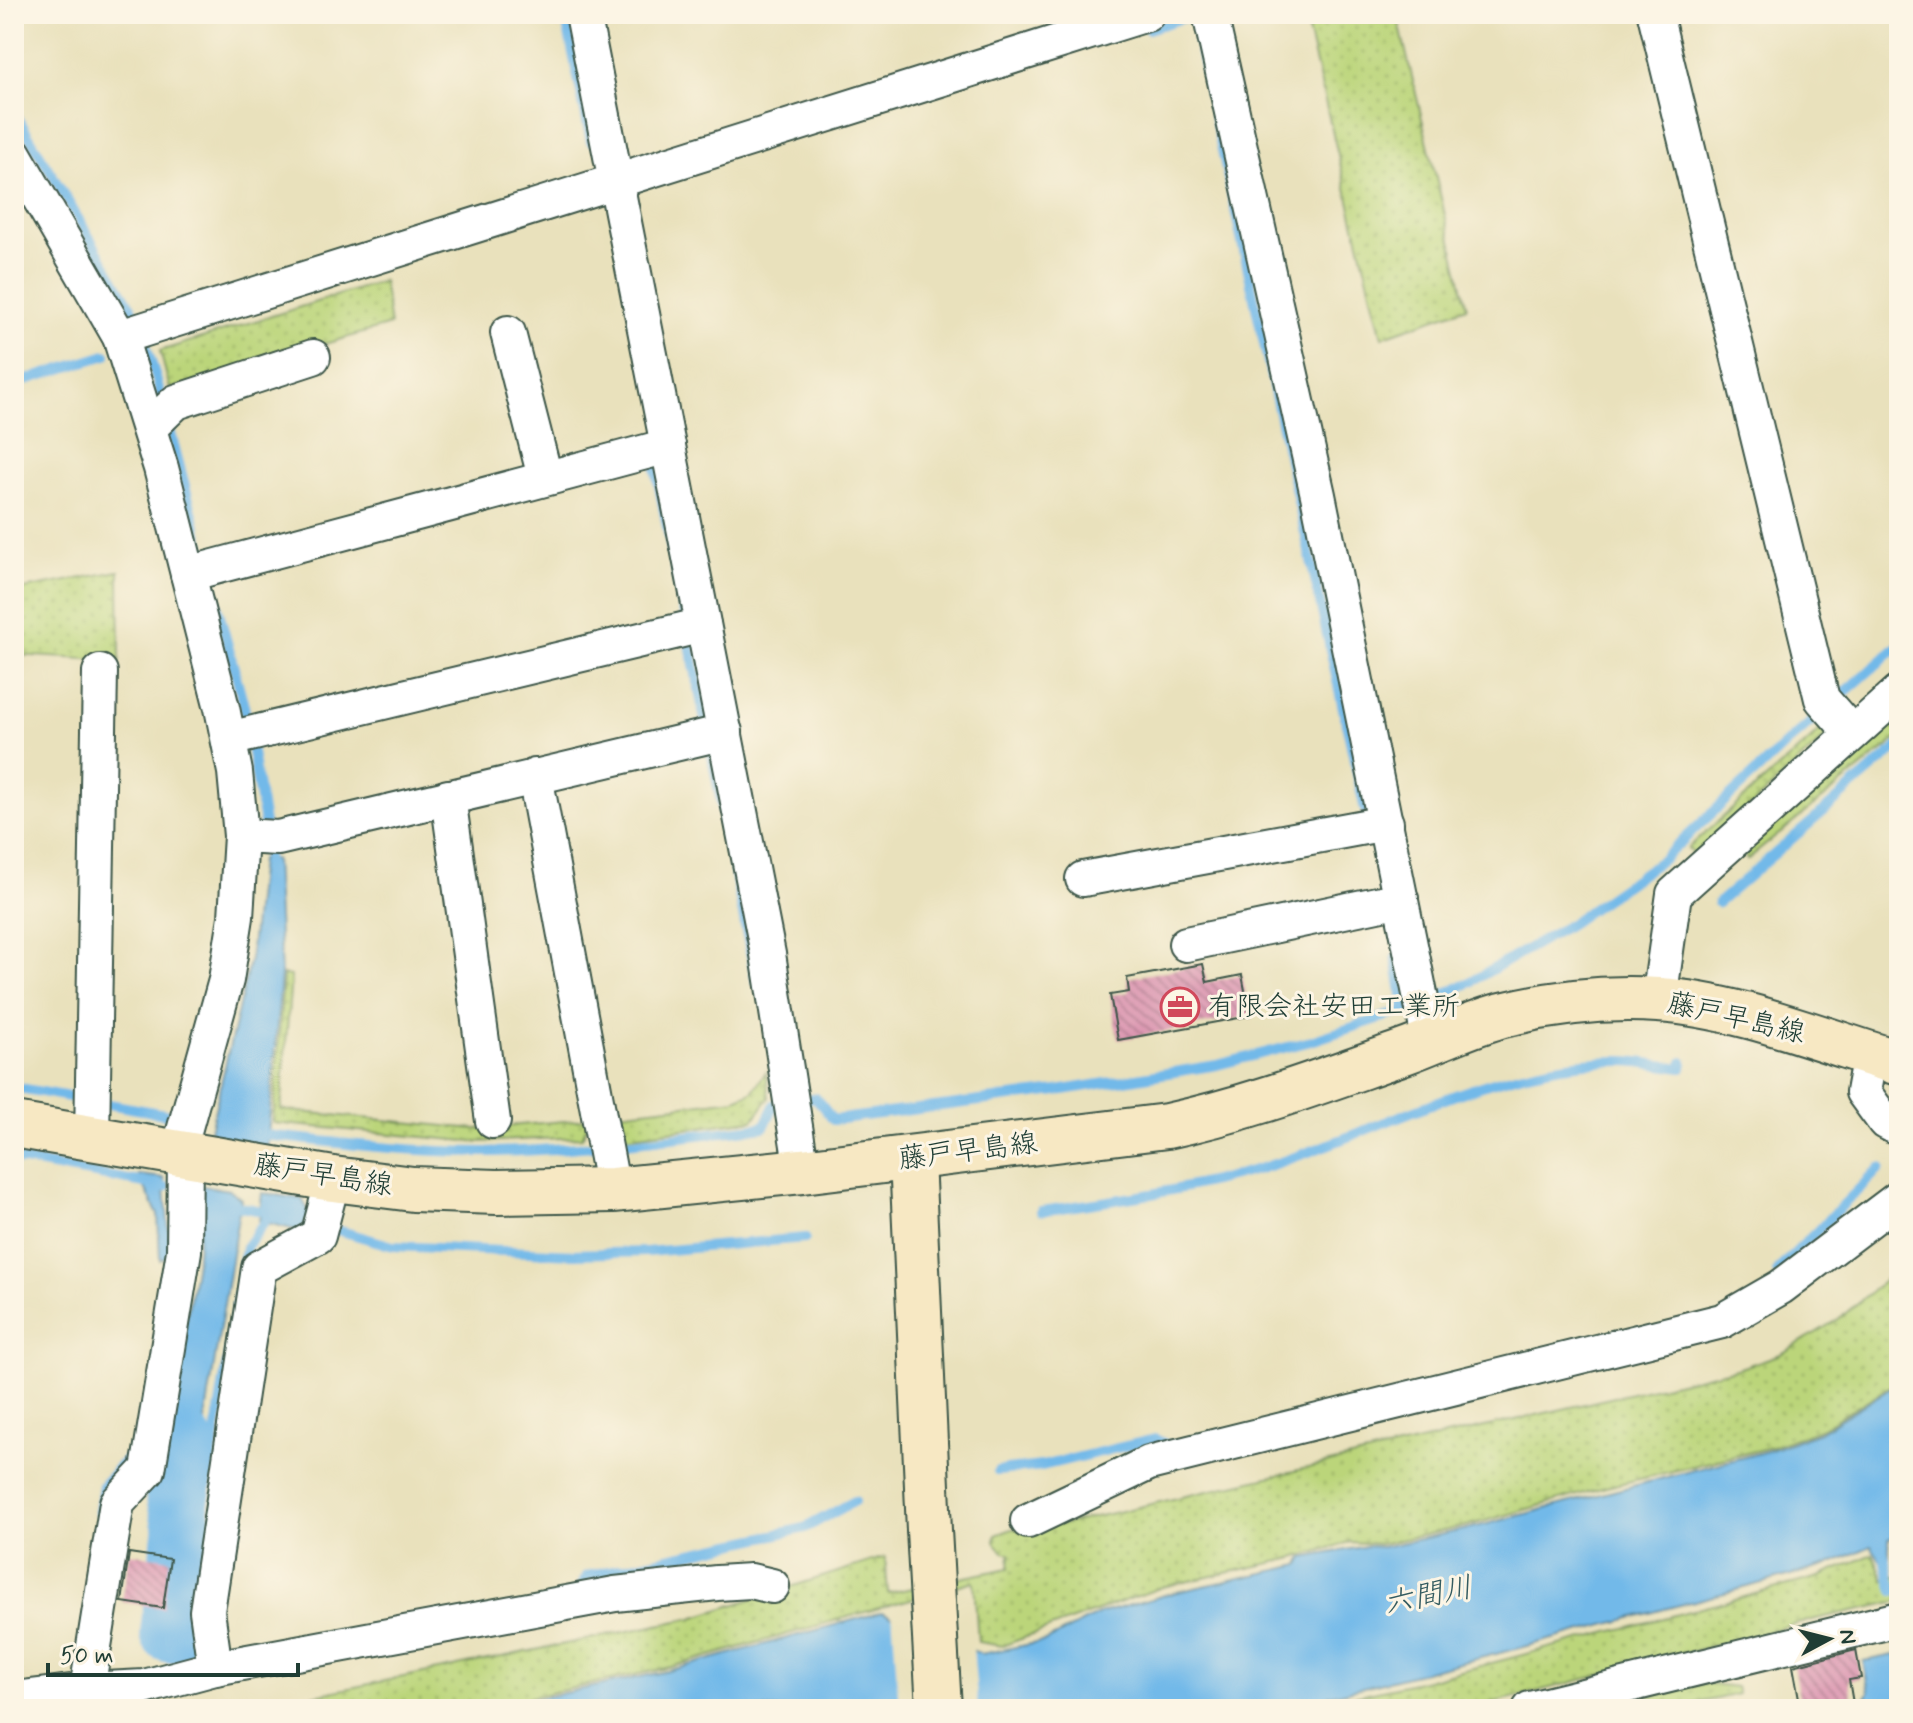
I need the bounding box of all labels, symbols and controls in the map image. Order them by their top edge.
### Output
street label: 藤戸早島線 [1664,985,1808,1053]
office icon: 有限会社安田工業所 [1159,986,1201,1028]
place label: 有限会社安田工業所 [1208,989,1460,1026]
street label: 藤戸早島線 [896,1125,1040,1179]
street label: 藤戸早島線 [251,1147,395,1205]
water label: 六間川 [1380,1568,1476,1624]
north arrow [1789,1599,1869,1679]
scale bar [48,1627,298,1677]
text: N [1832,1628,1862,1646]
text: 50 m [60,1641,114,1672]

